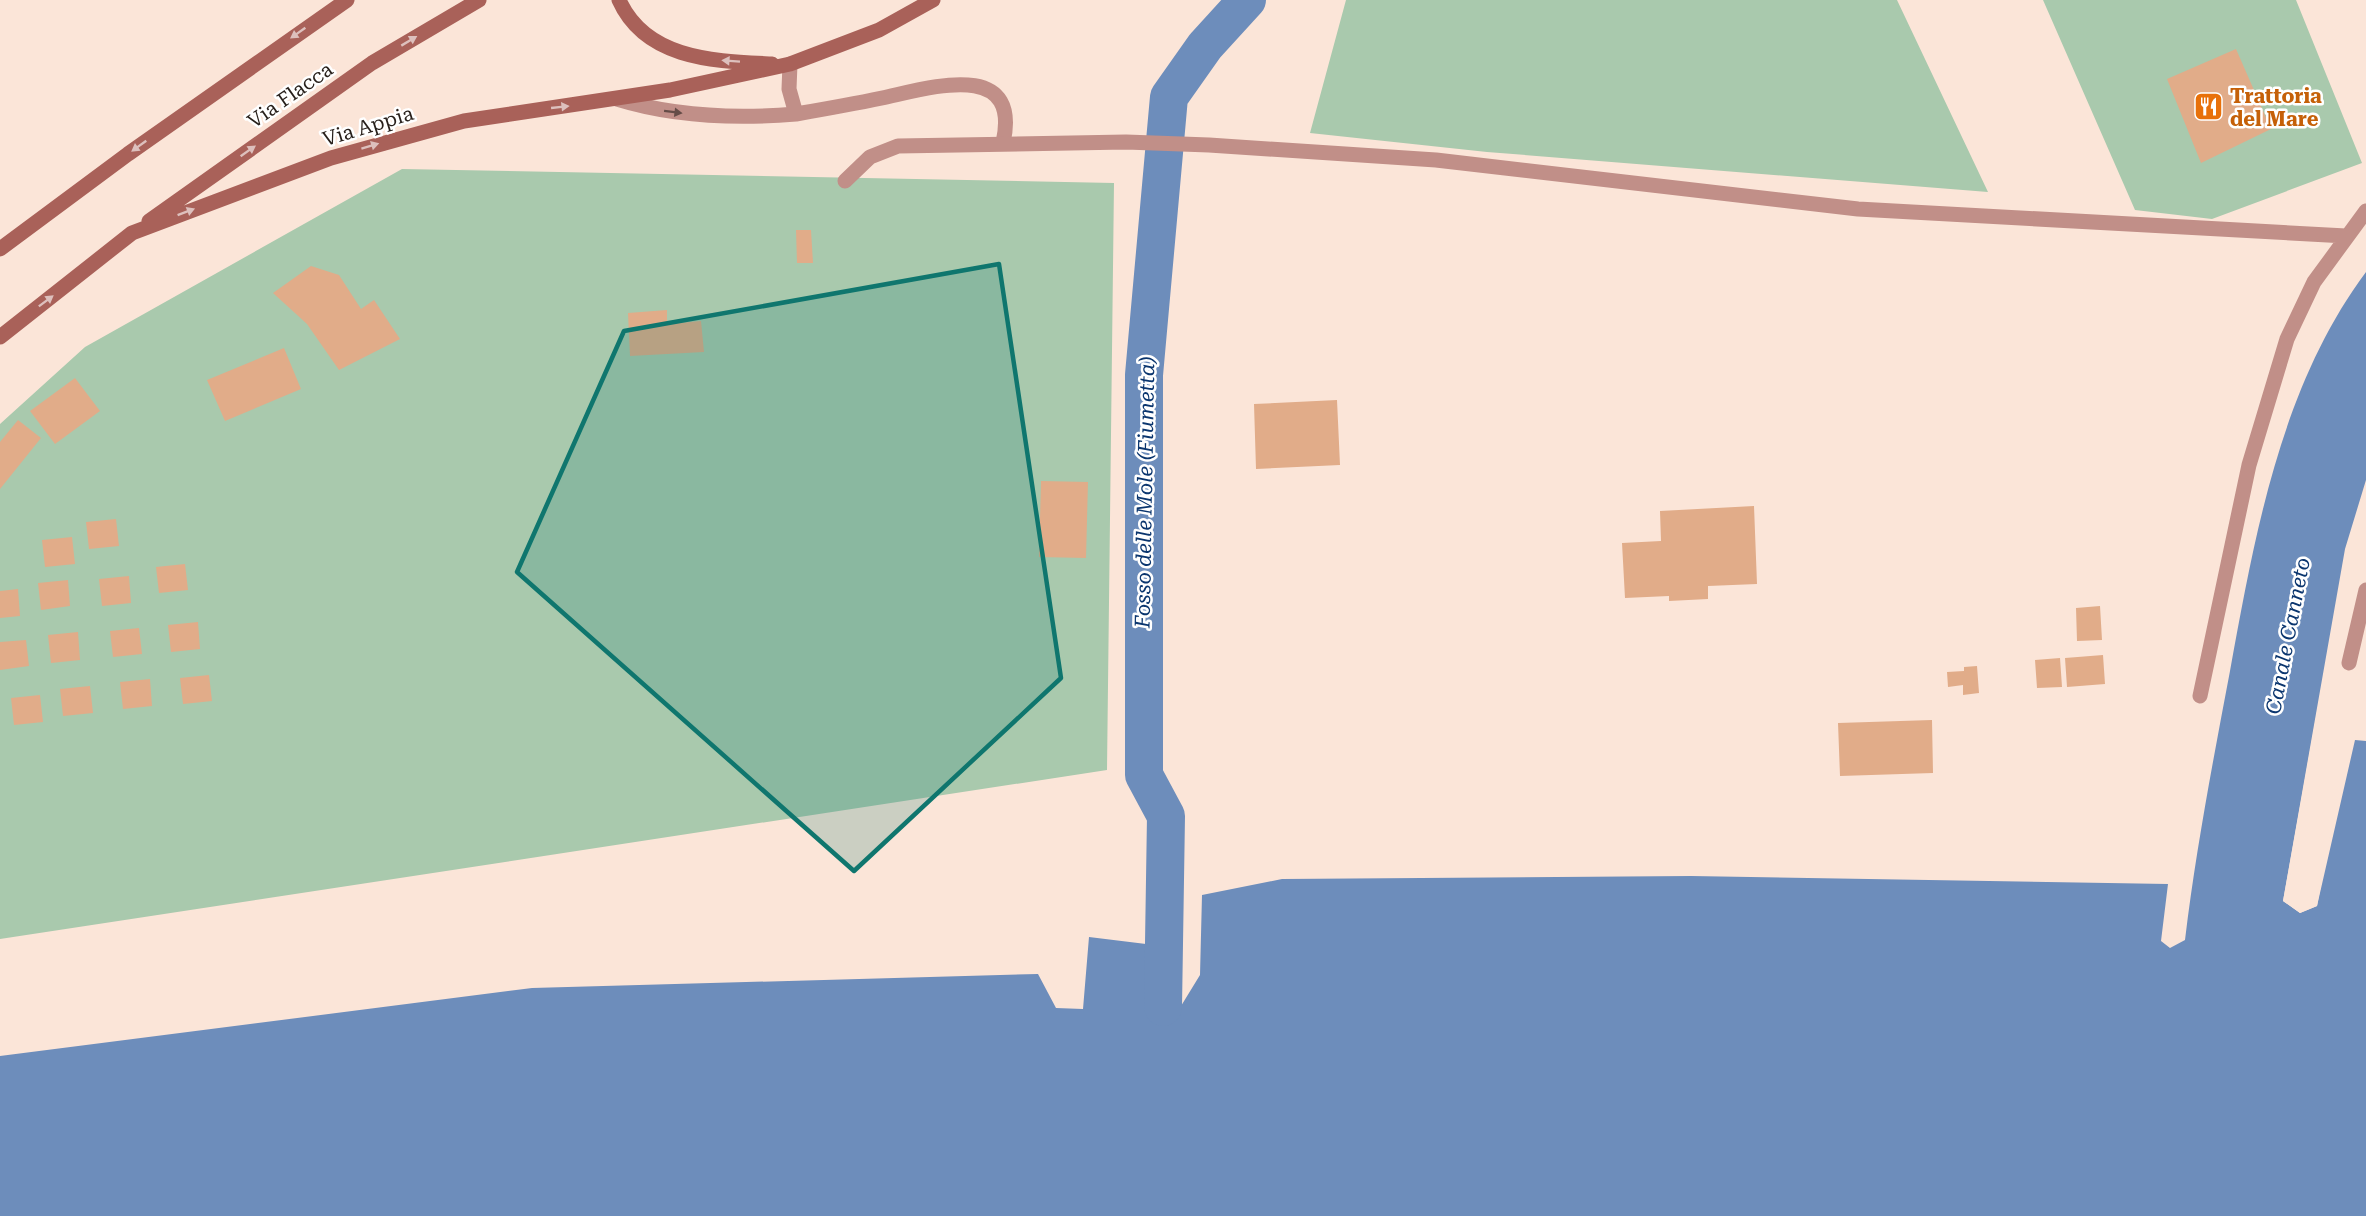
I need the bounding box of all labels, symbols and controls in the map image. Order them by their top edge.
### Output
one-way arrow [291,27,307,39]
one-way arrow [401,36,417,47]
street label: Via Flacca [243,57,337,133]
one-way arrow [722,57,741,66]
place label: Trattoria del Mare [2230,84,2322,131]
restaurant icon: Trattoria del Mare [2193,91,2225,123]
street label: Via Appia [320,101,416,151]
one-way arrow [551,102,570,112]
one-way arrow [664,108,683,117]
one-way arrow [132,139,147,151]
one-way arrow [361,141,379,150]
one-way arrow [240,145,256,157]
one-way arrow [178,207,196,217]
one-way arrow [38,295,54,307]
water label: Fosso delle Mole (Fiumetta) [1131,356,1159,629]
water label: Canale Canneto [2261,556,2315,716]

